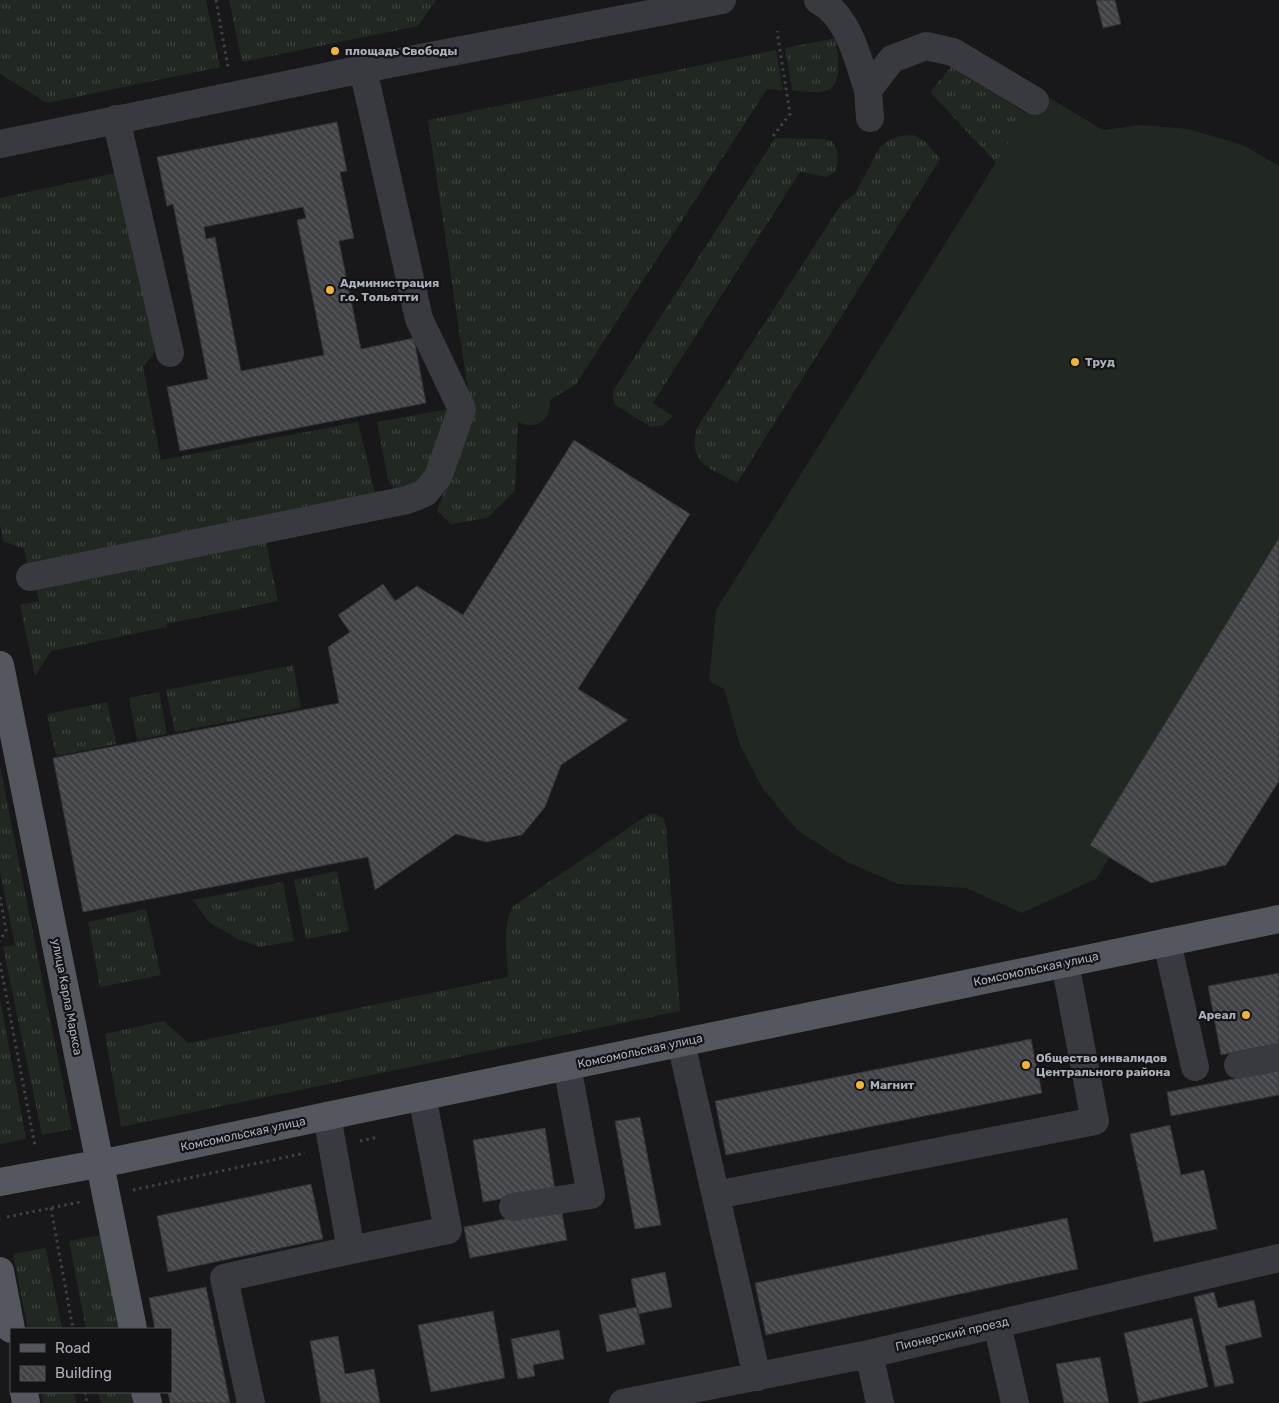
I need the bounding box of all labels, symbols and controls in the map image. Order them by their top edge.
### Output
place label: площадь Свободы [345,44,457,58]
marker: площадь Свободы [329,45,341,57]
place label: Администрация г.о. Тольятти [340,276,439,304]
marker: Администрация г.о. Тольятти [324,284,336,296]
place label: Труд [1085,355,1115,369]
marker: Труд [1069,356,1081,368]
street label: улица Карла Маркса [49,938,85,1056]
street label: Комсомольская улица [972,949,1100,989]
place label: Ареал [1198,1008,1236,1022]
marker: Ареал [1240,1009,1252,1021]
street label: Комсомольская улица [576,1031,704,1071]
place label: Общество инвалидов Центрального района [1036,1051,1170,1079]
marker: Общество инвалидов Центрального района [1020,1059,1032,1071]
place label: Магнит [870,1078,915,1092]
marker: Магнит [854,1079,866,1091]
street label: Комсомольская улица [179,1114,307,1154]
street label: Пионерский проезд [894,1314,1010,1354]
legend [10,1328,172,1393]
text: Road [55,1339,91,1357]
text: Building [55,1364,112,1382]

